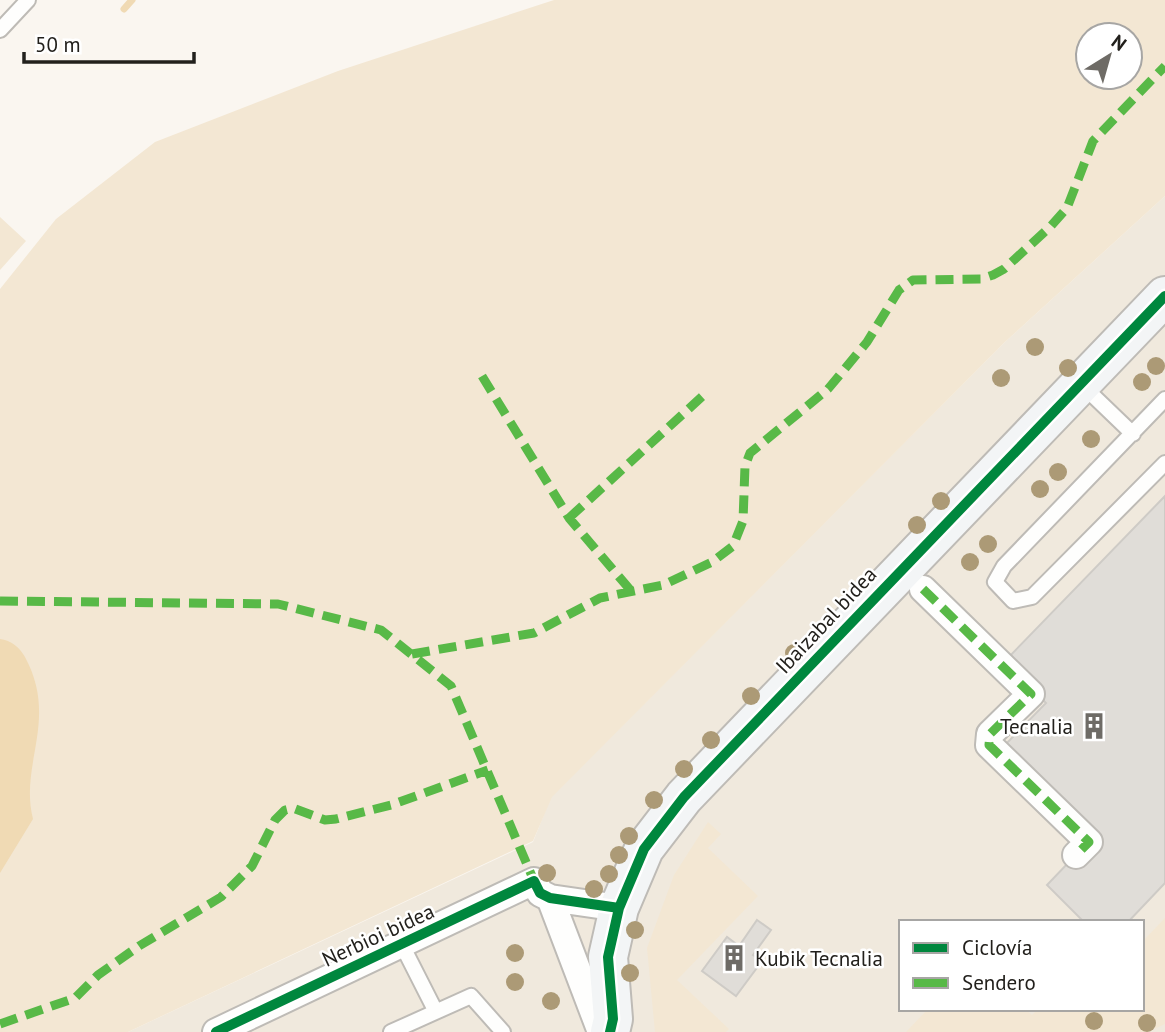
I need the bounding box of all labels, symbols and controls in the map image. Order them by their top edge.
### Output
scale bar [24,21,194,65]
north arrow [1074,21,1144,91]
text: N [1107,29,1131,56]
text: 50 m [35,31,81,58]
street label: Ibaizabal bidea [770,561,882,679]
building icon: Tecnalia [1079,711,1109,741]
place label: Tecnalia [1000,713,1073,740]
street label: Nerbioi bidea [318,897,438,973]
legend [899,920,1144,1011]
text: Ciclovía [962,934,1032,961]
building icon: Kubik Tecnalia [719,943,749,973]
place label: Kubik Tecnalia [755,945,883,972]
text: Sendero [962,969,1036,996]

